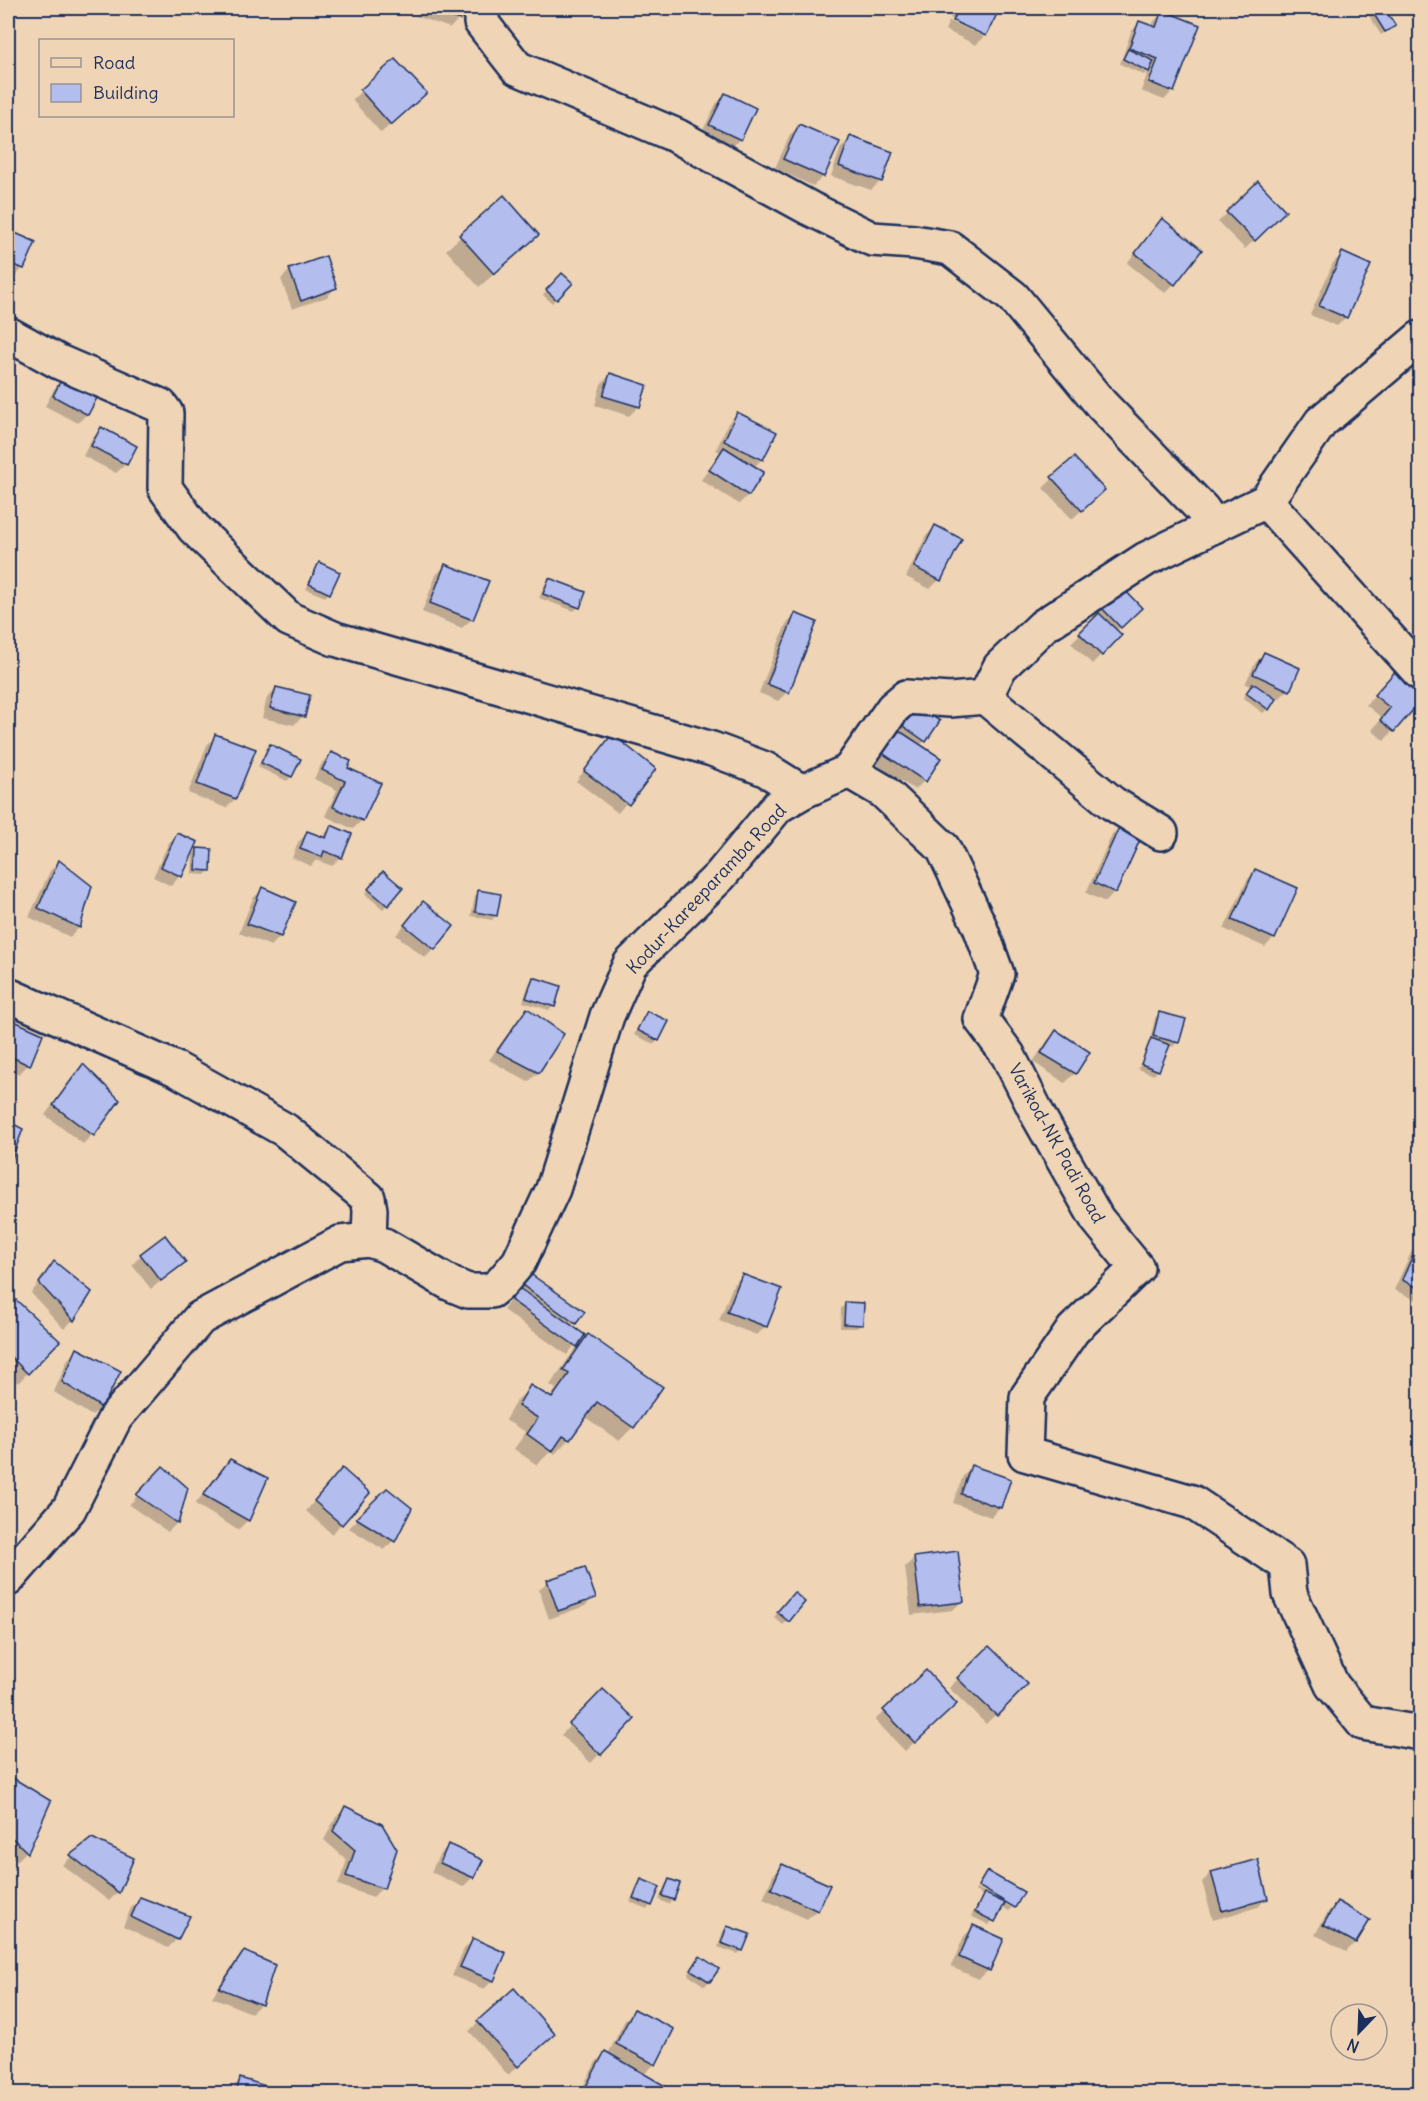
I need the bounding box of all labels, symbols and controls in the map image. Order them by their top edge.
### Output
legend [39,39,234,117]
text: Road [93,51,136,74]
text: Building [93,81,158,104]
street label: Kodur-Kareeparamba Road [621,799,791,979]
street label: Varikod-NK Padi Road [1004,1059,1111,1227]
north arrow [1329,2002,1389,2062]
text: N [1344,2034,1362,2057]

